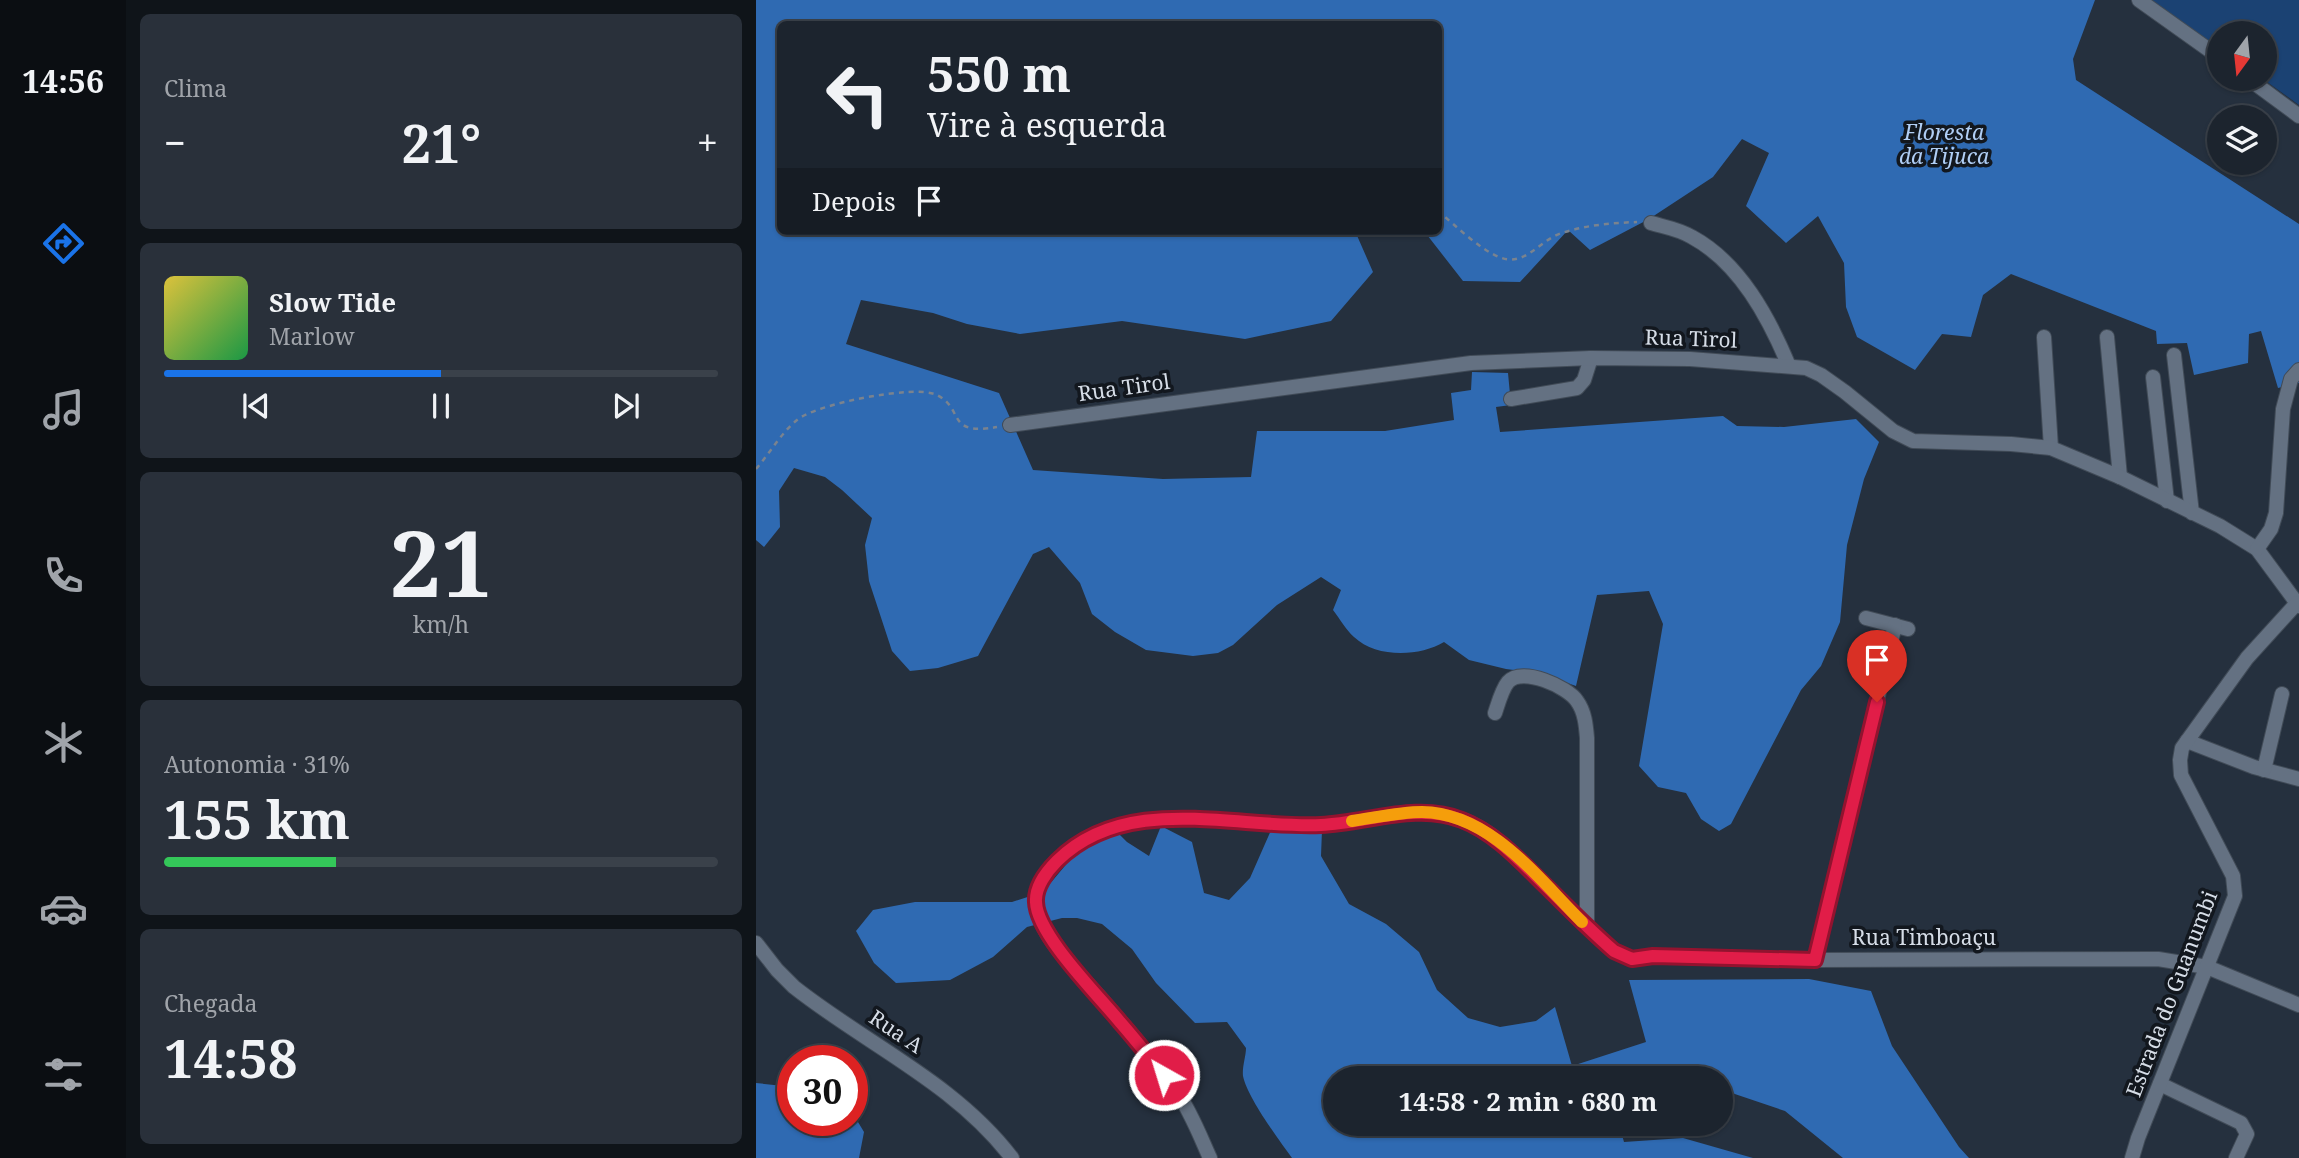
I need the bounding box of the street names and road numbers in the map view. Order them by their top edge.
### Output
street label: Rua Tirol [1644,322,1738,354]
street label: Rua Tirol [1076,367,1172,407]
street label: Estrada do Guanumbi [2119,886,2223,1101]
street label: Rua Timboaçu [1852,923,1996,951]
street label: Rua A [864,1003,929,1059]

